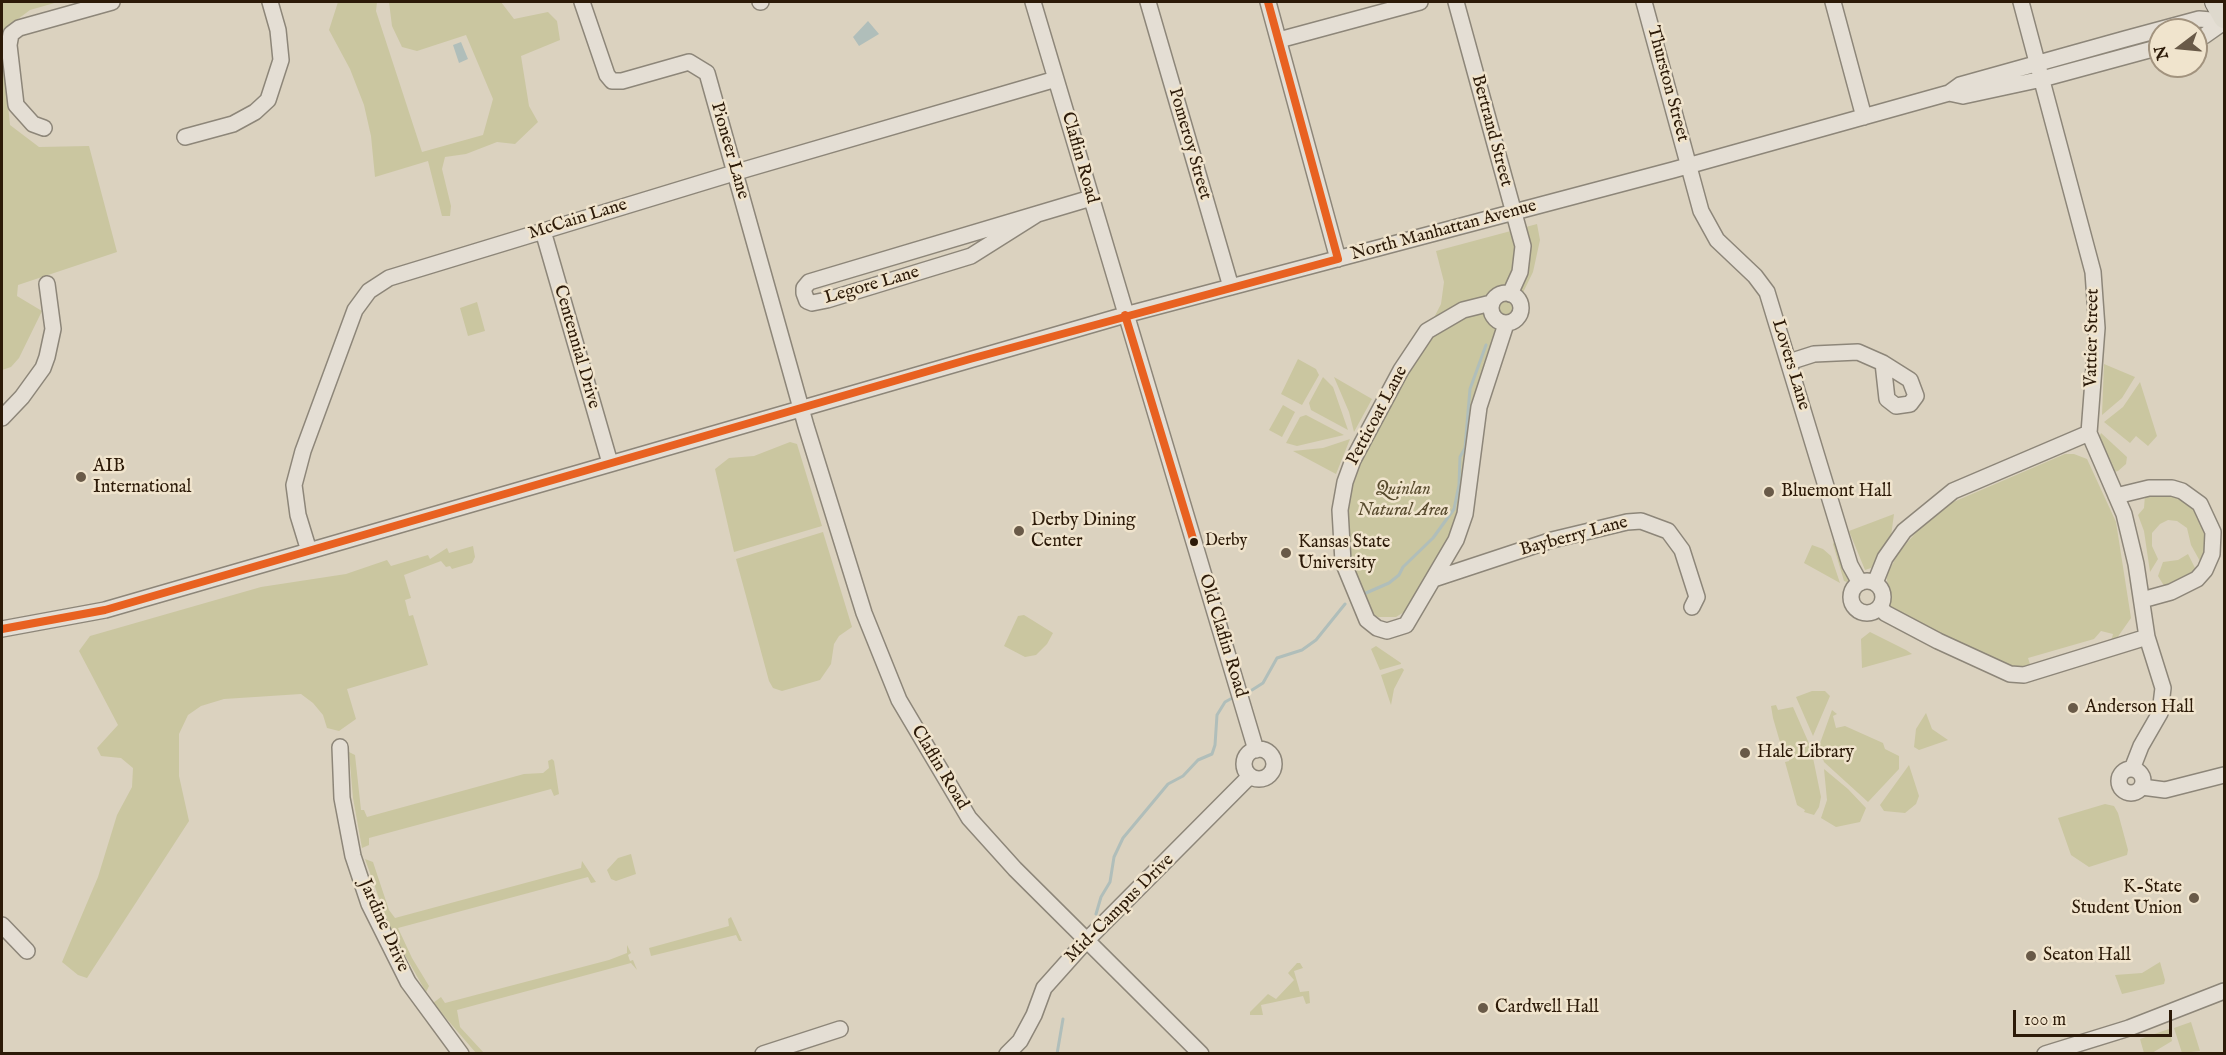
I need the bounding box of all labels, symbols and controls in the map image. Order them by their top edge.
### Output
north arrow [2148,18,2208,78]
street label: Thurston Street [1641,24,1693,144]
text: N [2151,43,2174,62]
street label: Bertrand Street [1466,73,1516,189]
street label: Pomeroy Street [1163,85,1215,203]
street label: Pioneer Lane [705,100,753,202]
street label: Claflin Road [1056,110,1102,206]
street label: McCain Lane [526,195,630,245]
street label: North Manhattan Avenue [1349,196,1539,266]
street label: Legore Lane [822,262,922,310]
street label: Centennial Drive [548,283,604,411]
street label: Vattier Street [2081,288,2105,388]
street label: Lovers Lane [1766,317,1814,413]
street label: Petticoat Lane [1343,363,1413,469]
place label: AIB International [93,456,192,498]
marker: AIB International [74,470,88,484]
park label: Quinlan Natural Area [1357,479,1449,522]
place label: Bluemont Hall [1781,481,1892,503]
marker: Bluemont Hall [1762,485,1776,499]
place label: Derby Dining Center [1031,510,1136,552]
street label: Bayberry Lane [1518,512,1630,562]
marker: Derby Dining Center [1012,524,1026,538]
place label: Derby [1205,532,1247,552]
place label: Kansas State University [1298,532,1390,574]
marker: Derby [1188,536,1200,548]
marker: Kansas State University [1279,546,1293,560]
street label: Old Claflin Road [1193,572,1251,700]
place label: Anderson Hall [2085,697,2194,719]
marker: Anderson Hall [2066,701,2080,715]
street label: Claflin Road [905,722,973,814]
place label: Hale Library [1757,742,1854,764]
marker: Hale Library [1738,746,1752,760]
street label: Mid-Campus Drive [1061,850,1179,968]
street label: Jardine Drive [353,876,413,976]
place label: K-State Student Union [2071,877,2182,920]
marker: K-State Student Union [2187,891,2201,905]
place label: Seaton Hall [2043,945,2131,967]
marker: Seaton Hall [2024,949,2038,963]
place label: Cardwell Hall [1495,997,1599,1019]
scale bar [2016,998,2175,1036]
marker: Cardwell Hall [1476,1001,1490,1015]
text: 100 m [2024,1009,2066,1032]

